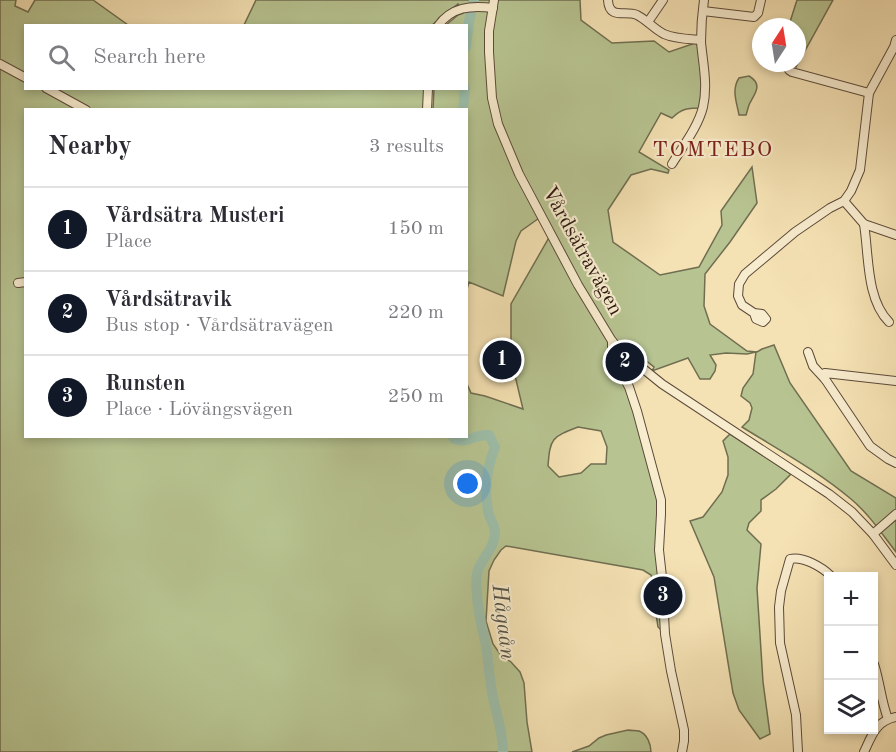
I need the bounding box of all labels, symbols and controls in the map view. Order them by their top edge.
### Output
north arrow [752,18,806,72]
search box [24,24,468,90]
icon: search [45,41,78,74]
text: Search here [93,46,206,68]
text: Nearby [48,134,132,160]
text: 3 results [369,137,444,157]
district label: TOMTEBO [652,139,774,161]
street label: Vårdsätravägen [538,183,626,319]
text: Vårdsätra Musteri [105,205,285,227]
text: 1 [62,219,73,239]
text: 150 m [388,219,444,239]
text: Place [105,232,152,252]
text: Vårdsätravik [105,289,232,311]
text: 2 [62,303,73,323]
text: 220 m [388,303,444,323]
text: Bus stop · Vårdsätravägen [105,316,334,336]
pin: 1 [482,338,522,382]
pin: 2 [606,340,644,385]
text: Runsten [105,373,185,395]
text: 3 [62,387,73,407]
text: 250 m [388,387,444,407]
text: Place · Lövängsvägen [105,400,293,420]
your location [453,469,482,498]
map controls [824,572,878,734]
button: + [824,572,878,626]
pin: 3 [644,574,682,618]
water label: Hågaån [487,582,519,662]
button: − [824,626,878,680]
button: layers [824,680,878,734]

